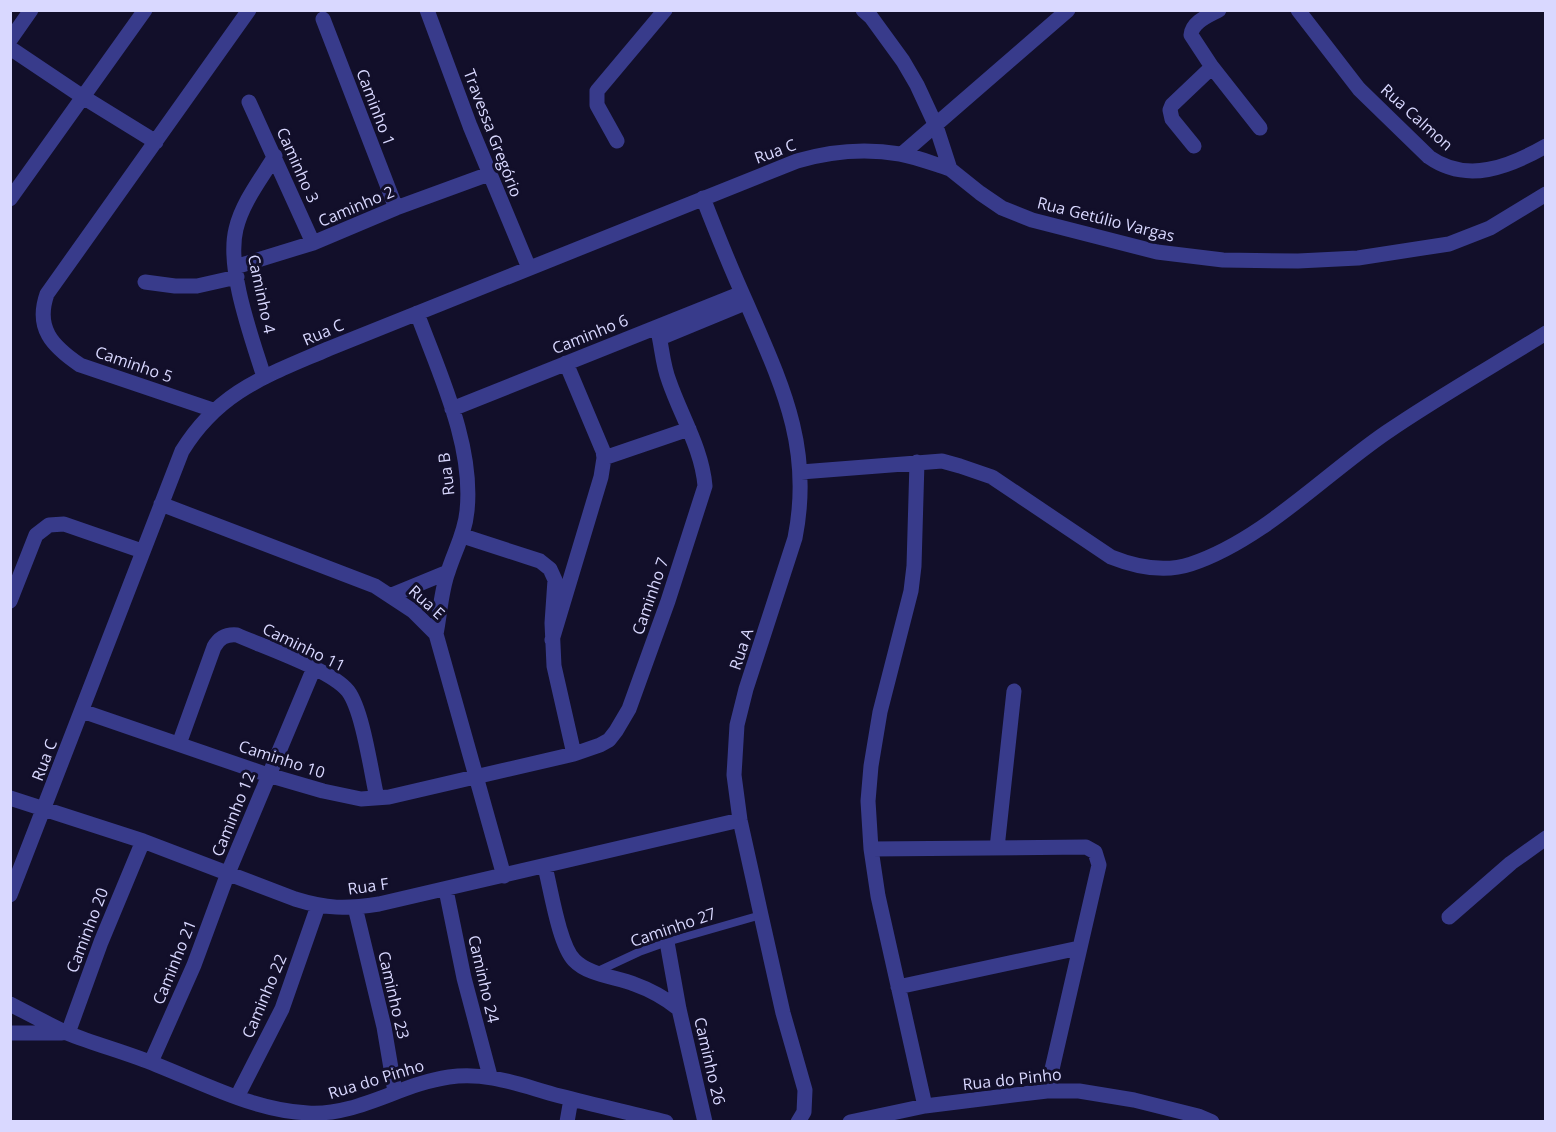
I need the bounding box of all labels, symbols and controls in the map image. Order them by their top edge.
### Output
street label: Caminho 1 [351,66,401,148]
street label: Travessa Gregório [459,66,527,200]
street label: Rua Calmon [1376,79,1458,155]
street label: Caminho 3 [272,124,324,206]
street label: Rua C [751,133,799,169]
street label: Caminho 2 [315,180,397,232]
street label: Rua Getúlio Vargas [1035,191,1177,247]
street label: Caminho 4 [243,252,281,336]
street label: Caminho 6 [549,309,631,359]
street label: Rua C [299,314,347,350]
street label: Caminho 5 [92,341,176,387]
street label: Rua B [432,451,460,497]
street label: Caminho 7 [627,554,673,638]
street label: Rua E [404,580,450,624]
street label: Caminho 11 [259,617,349,677]
street label: Rua A [724,624,759,673]
street label: Caminho 10 [236,735,328,783]
street label: Rua C [26,736,62,784]
street label: Caminho 12 [206,768,260,860]
street label: Rua F [346,872,390,900]
street label: Caminho 20 [61,884,113,976]
street label: Caminho 27 [627,902,719,952]
street label: Caminho 21 [147,916,201,1008]
street label: Caminho 24 [463,933,505,1025]
street label: Caminho 23 [373,949,415,1041]
street label: Caminho 22 [236,950,292,1042]
street label: Caminho 26 [689,1015,731,1107]
street label: Rua do Pinho [325,1054,427,1104]
street label: Rua do Pinho [962,1063,1062,1095]

